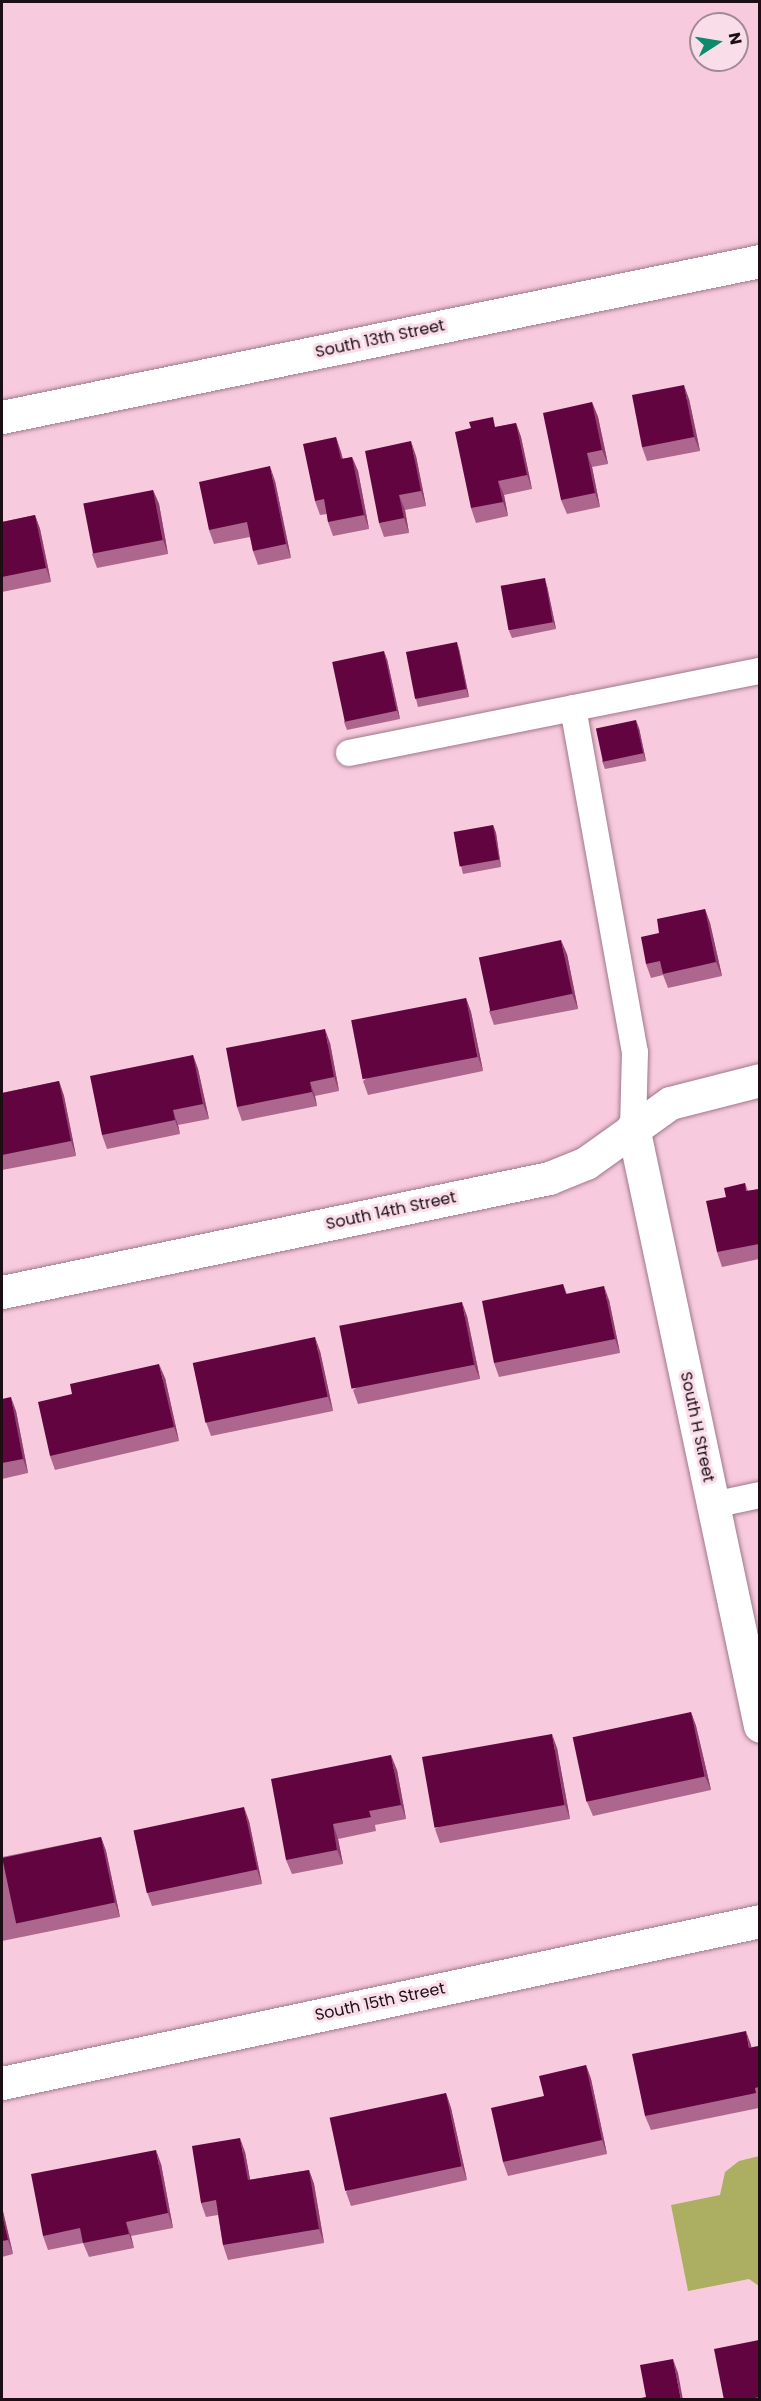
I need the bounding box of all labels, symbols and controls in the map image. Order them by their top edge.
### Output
north arrow [689,12,749,72]
text: N [723,30,748,47]
street label: South 13th Street [313,316,447,362]
street label: South 14th Street [324,1188,458,1234]
street label: South H Street [676,1370,718,1484]
street label: South 15th Street [313,1979,447,2025]

